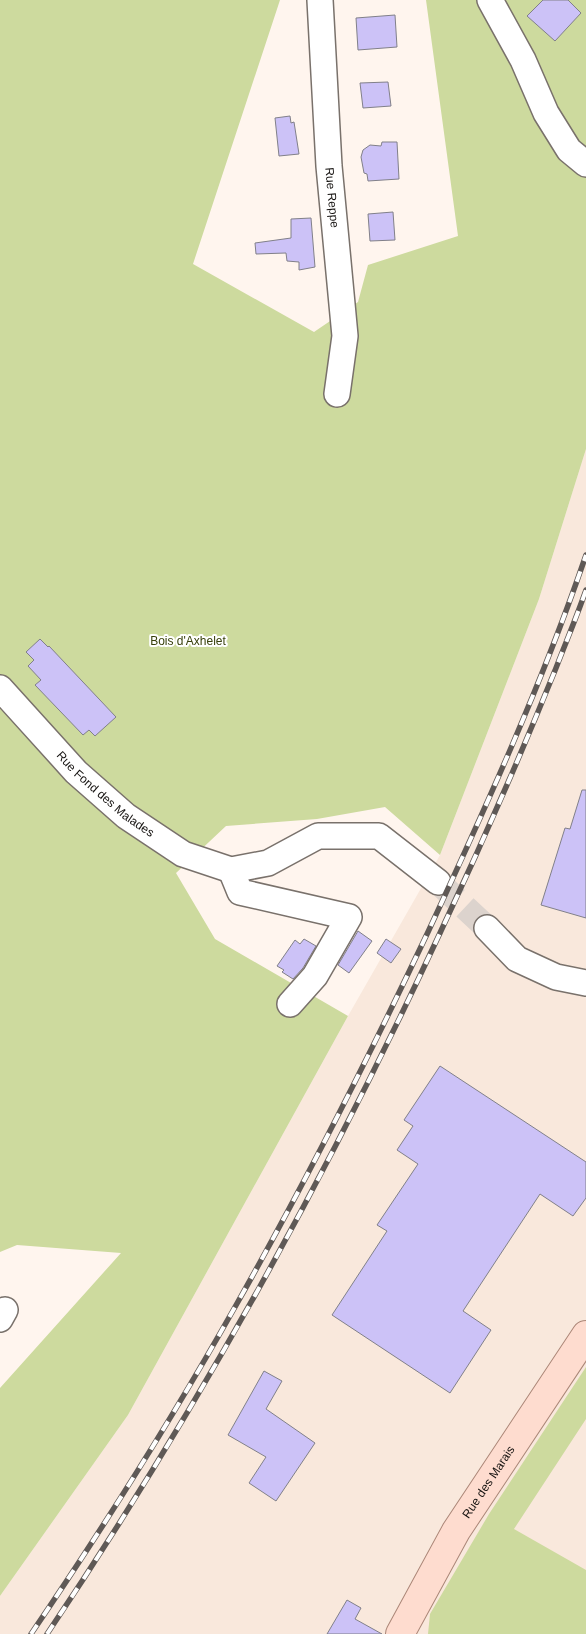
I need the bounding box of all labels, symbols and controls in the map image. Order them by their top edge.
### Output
street label: Rue Reppe [322,167,342,229]
park label: Bois d'Axhelet [150,634,226,648]
street label: Rue Fond des Malades [54,748,157,840]
street label: Rue des Marais [459,1443,518,1521]

